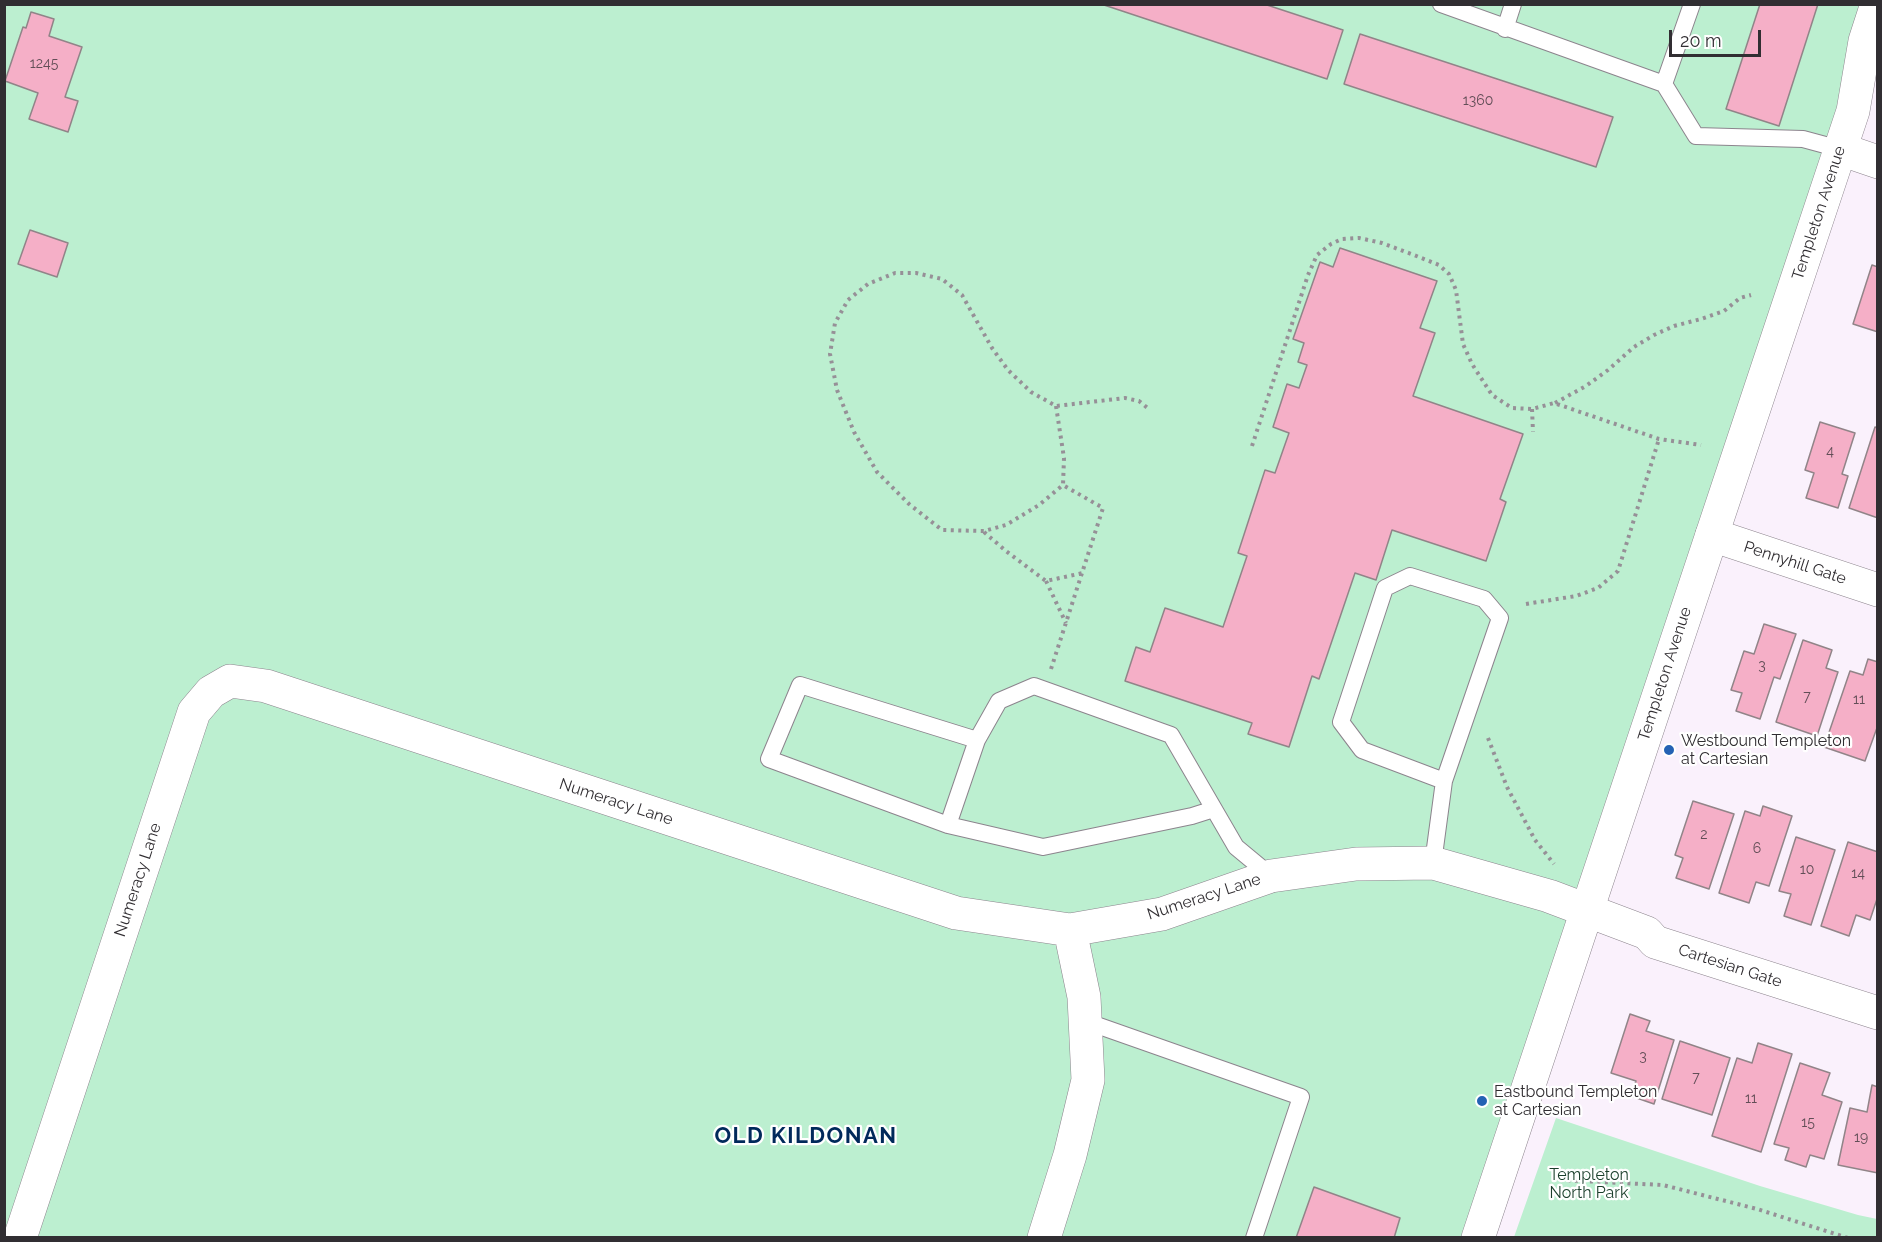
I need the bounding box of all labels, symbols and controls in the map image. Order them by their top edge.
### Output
scale bar [1672,18,1764,56]
text: 20 m [1680,30,1722,51]
house number: 1245 [30,56,58,72]
house number: 1360 [1463,93,1493,109]
street label: Templeton Avenue [1788,144,1850,282]
house number: 4 [1826,444,1834,460]
street label: Pennyhill Gate [1741,537,1849,589]
street label: Templeton Avenue [1634,605,1696,743]
house number: 3 [1758,658,1766,674]
house number: 7 [1803,689,1811,705]
house number: 11 [1853,692,1865,708]
place label: Westbound Templeton at Cartesian [1681,731,1851,769]
marker: Westbound Templeton at Cartesian [1662,743,1676,757]
street label: Numeracy Lane [557,775,675,829]
street label: Numeracy Lane [111,821,165,939]
house number: 2 [1700,827,1708,843]
house number: 6 [1753,841,1761,857]
house number: 10 [1800,862,1814,878]
house number: 14 [1851,866,1865,882]
street label: Numeracy Lane [1145,870,1263,924]
street label: Cartesian Gate [1676,940,1784,992]
house number: 3 [1639,1049,1647,1065]
house number: 7 [1692,1070,1700,1086]
place label: Eastbound Templeton at Cartesian [1494,1082,1657,1120]
house number: 11 [1745,1091,1757,1107]
marker: Eastbound Templeton at Cartesian [1475,1094,1489,1108]
house number: 15 [1801,1115,1815,1131]
district label: OLD KILDONAN [714,1123,898,1149]
house number: 19 [1854,1130,1868,1146]
park label: Templeton North Park [1549,1165,1629,1203]

